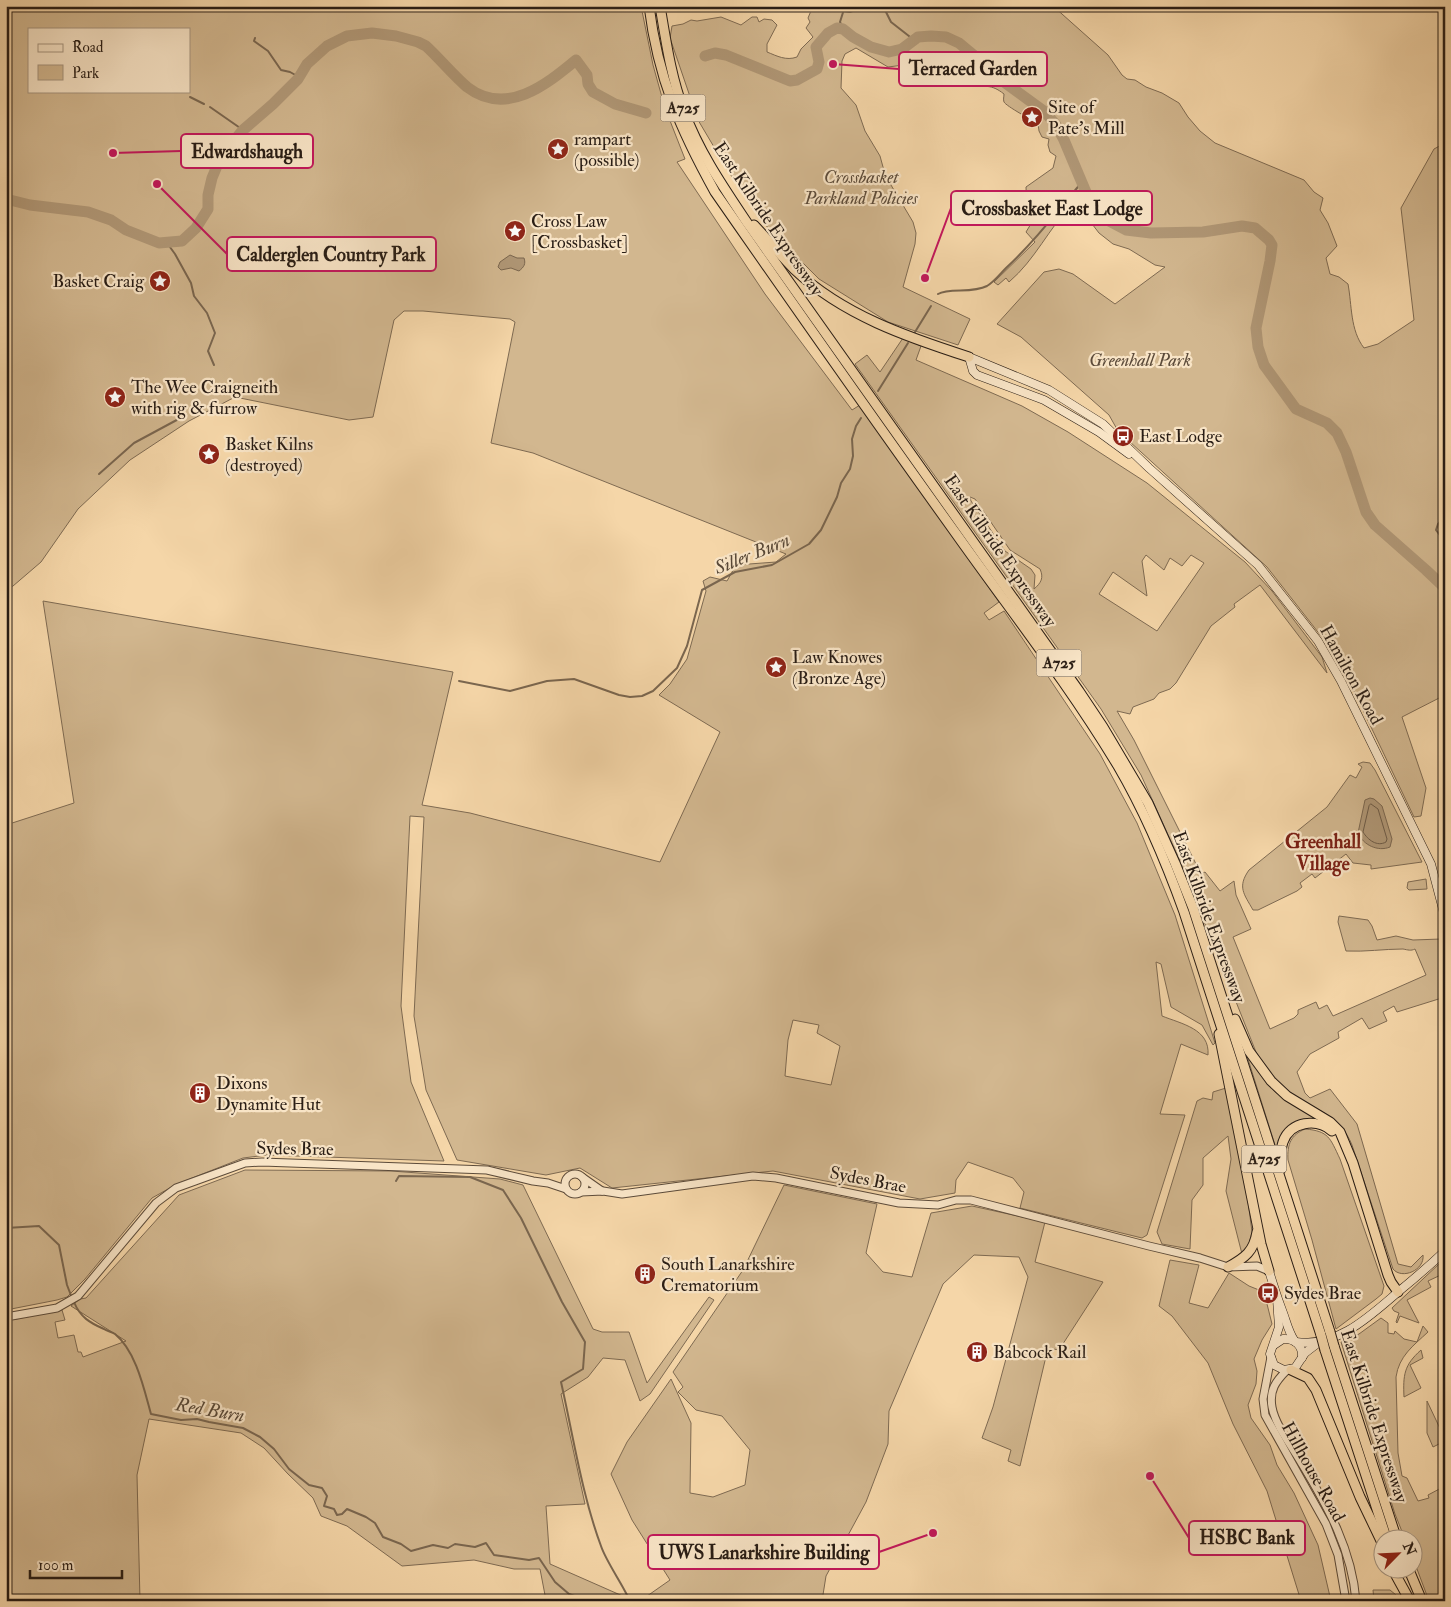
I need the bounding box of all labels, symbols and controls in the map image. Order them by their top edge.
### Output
legend [28,28,190,92]
text: Road [72,38,104,57]
callout: Terraced Garden [899,52,1047,86]
text: Terraced Garden [908,57,1037,81]
text: Park [72,64,99,83]
road number: A725 [660,95,706,122]
place label: Site of Pate's Mill [1048,96,1125,140]
place icon: Site of Pate's Mill [1020,105,1044,129]
place label: rampart (possible) [574,128,639,172]
callout: Edwardshaugh [181,134,313,168]
place icon: rampart (possible) [546,137,570,161]
street label: East Kilbride Expressway [708,138,829,301]
text: Edwardshaugh [191,140,303,165]
park label: Crossbasket Parkland Policies [803,166,919,210]
callout: Crossbasket East Lodge [951,191,1152,225]
text: Crossbasket East Lodge [961,197,1143,222]
place label: Cross Law [Crossbasket] [531,210,628,254]
place icon: Cross Law [Crossbasket] [503,219,527,243]
callout: Calderglen Country Park [227,237,436,271]
text: Calderglen Country Park [236,243,427,268]
place icon: Basket Craig [148,269,172,293]
place label: Basket Craig [52,270,145,293]
park label: Greenhall Park [1089,349,1191,372]
place label: The Wee Craigneith with rig & furrow [131,376,279,420]
place icon: The Wee Craigneith with rig & furrow [103,385,127,409]
bus stop icon: East Lodge [1111,424,1135,448]
place label: East Lodge [1139,425,1223,448]
place label: Basket Kilns (destroyed) [225,433,313,477]
place icon: Basket Kilns (destroyed) [197,442,221,466]
street label: East Kilbride Expressway [939,470,1062,633]
water label: Siller Burn [710,528,793,580]
street label: Hamilton Road [1314,621,1388,729]
place label: Law Knowes (Bronze Age) [792,646,886,690]
road number: A725 [1036,650,1082,676]
place icon: Law Knowes (Bronze Age) [764,655,788,679]
street label: East Kilbride Expressway [1167,828,1251,1007]
district label: Greenhall Village [1285,830,1361,877]
place label: Dixons Dynamite Hut [216,1072,321,1116]
building icon: Dixons Dynamite Hut [188,1081,212,1105]
street label: Sydes Brae [256,1137,334,1161]
road number: A725 [1242,1146,1286,1172]
street label: Sydes Brae [828,1161,909,1199]
place label: South Lanarkshire Crematorium [661,1253,795,1297]
building icon: South Lanarkshire Crematorium [633,1262,657,1286]
bus stop icon: Sydes Brae [1256,1281,1280,1305]
place label: Sydes Brae [1284,1282,1362,1305]
street label: East Kilbride Expressway [1335,1326,1413,1507]
building icon: Babcock Rail [965,1340,989,1364]
place label: Babcock Rail [993,1341,1087,1364]
water label: Red Burn [173,1392,246,1428]
street label: Hillhouse Road [1276,1418,1350,1526]
callout: HSBC Bank [1189,1521,1305,1555]
text: HSBC Bank [1199,1526,1296,1550]
north arrow [1374,1530,1424,1580]
callout: UWS Lanarkshire Building [648,1535,879,1569]
text: N [1399,1539,1420,1559]
text: UWS Lanarkshire Building [658,1541,870,1566]
scale bar [30,1547,122,1579]
text: 100 m [38,1556,74,1575]

